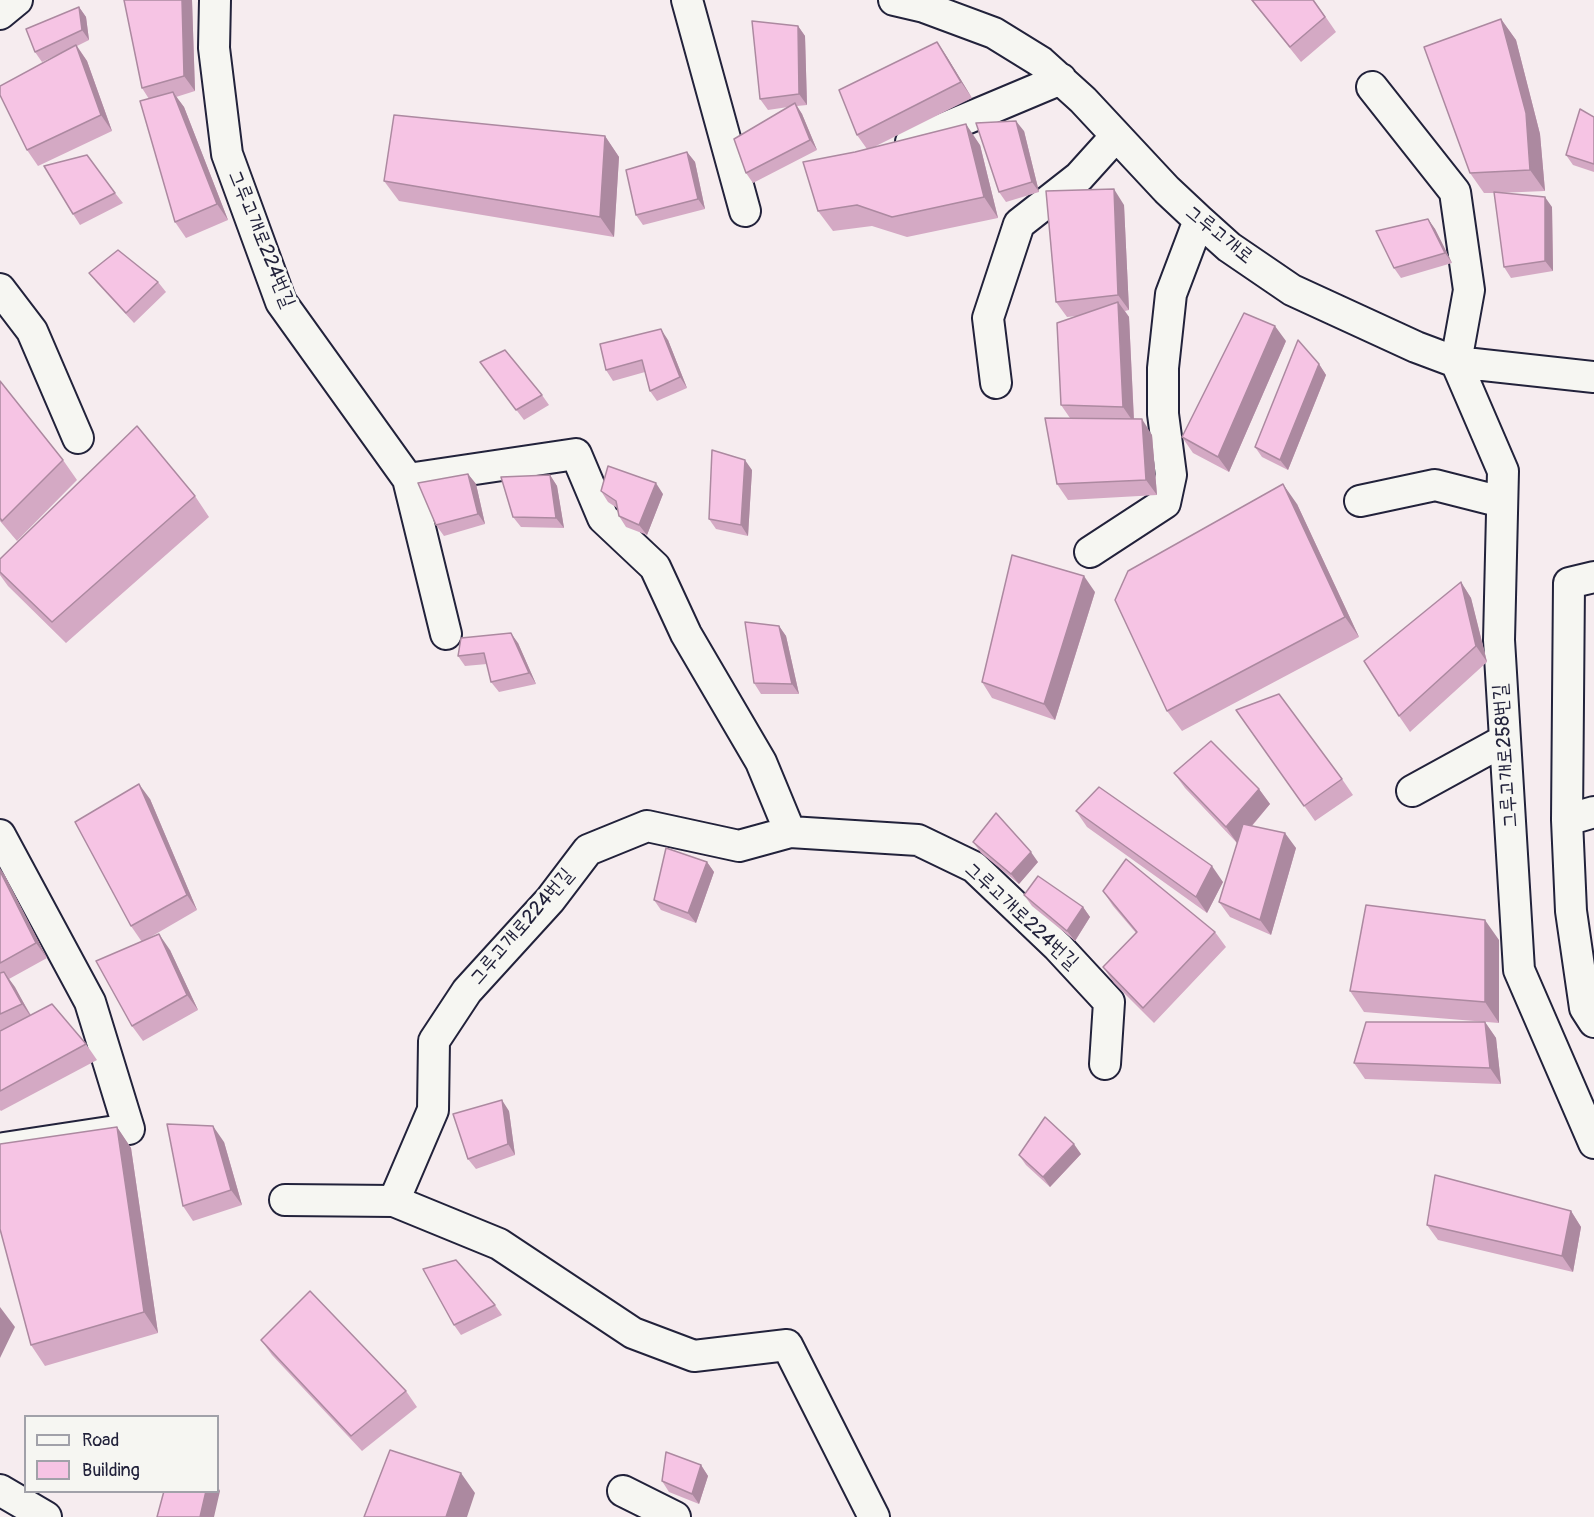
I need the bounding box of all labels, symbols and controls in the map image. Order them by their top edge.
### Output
street label: 그루고개로224번길 [222,167,300,311]
street label: 그루고개로 [1180,200,1258,270]
street label: 그루고개로258번길 [1489,683,1523,829]
street label: 그루고개로224번길 [959,857,1083,975]
street label: 그루고개로224번길 [465,864,579,990]
legend [24,1415,219,1493]
text: Road [82,1429,119,1452]
text: Building [82,1459,140,1482]

